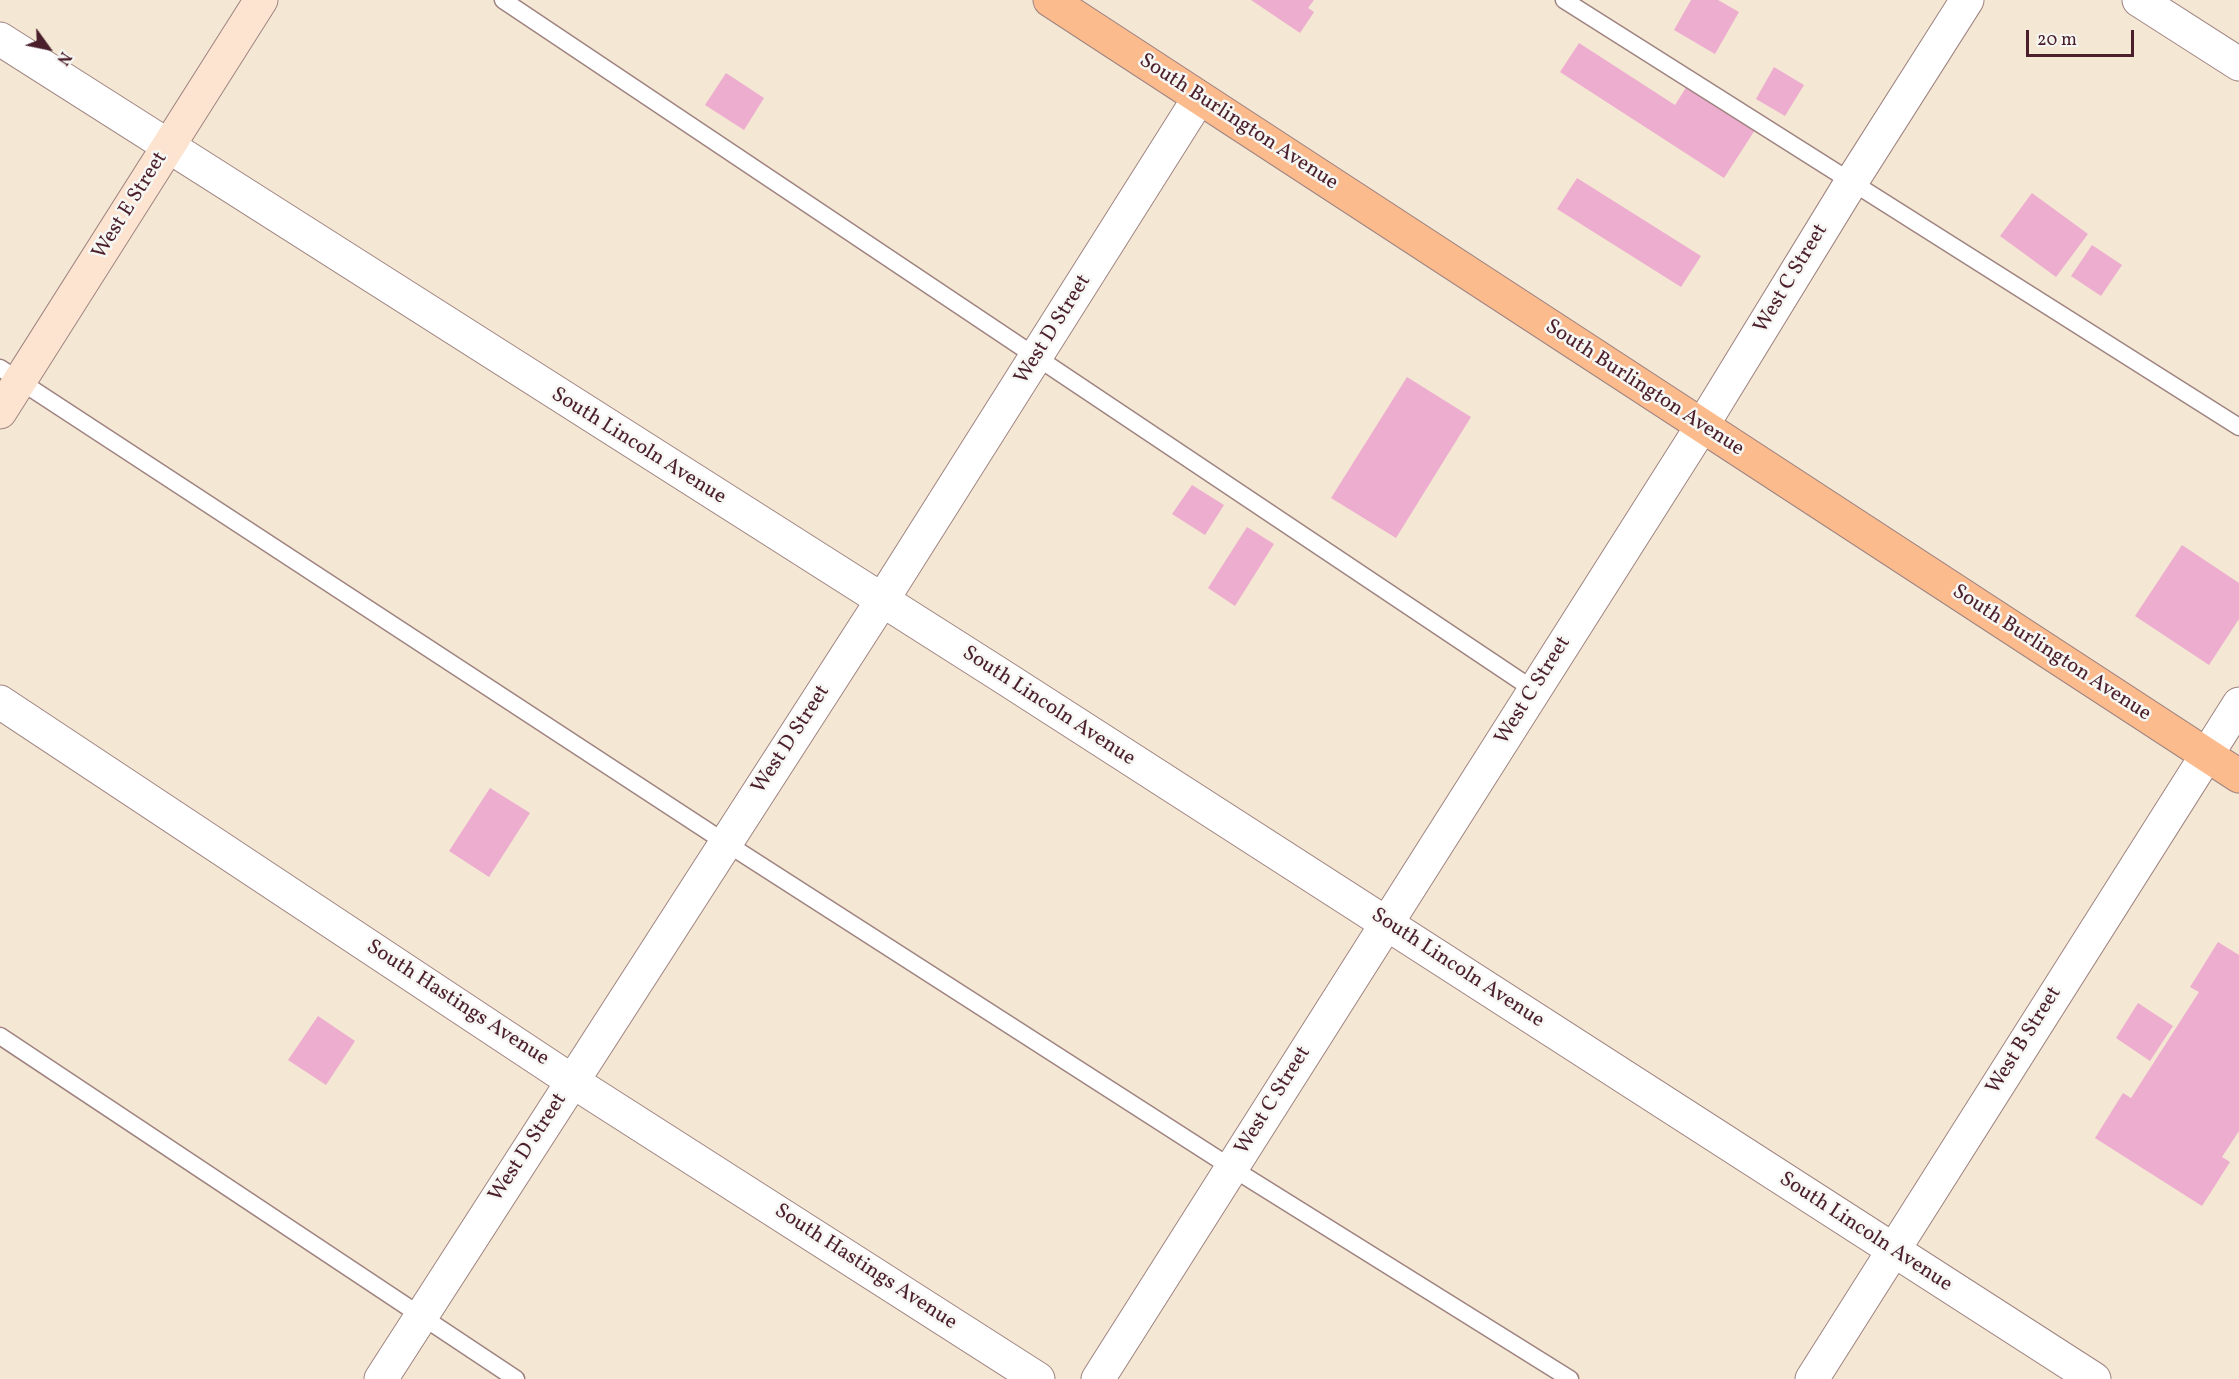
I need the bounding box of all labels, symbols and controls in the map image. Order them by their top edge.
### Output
north arrow [18,18,78,78]
scale bar [2029,18,2137,56]
text: 20 m [2037,28,2077,53]
text: N [51,47,75,69]
street label: South Burlington Avenue [1134,49,1342,197]
street label: West E Street [88,148,174,264]
street label: West C Street [1750,220,1834,338]
street label: West D Street [1010,271,1098,389]
street label: South Burlington Avenue [1540,315,1748,463]
street label: South Lincoln Avenue [546,383,730,511]
street label: South Burlington Avenue [1947,580,2155,728]
street label: West C Street [1491,632,1577,750]
street label: South Lincoln Avenue [957,642,1139,772]
street label: West D Street [748,681,836,799]
street label: South Lincoln Avenue [1366,904,1548,1034]
street label: South Hastings Avenue [361,935,553,1073]
street label: West B Street [1982,982,2068,1100]
street label: West C Street [1231,1042,1317,1160]
street label: West D Street [485,1089,573,1207]
street label: South Lincoln Avenue [1774,1168,1956,1298]
street label: South Hastings Avenue [769,1199,961,1337]

